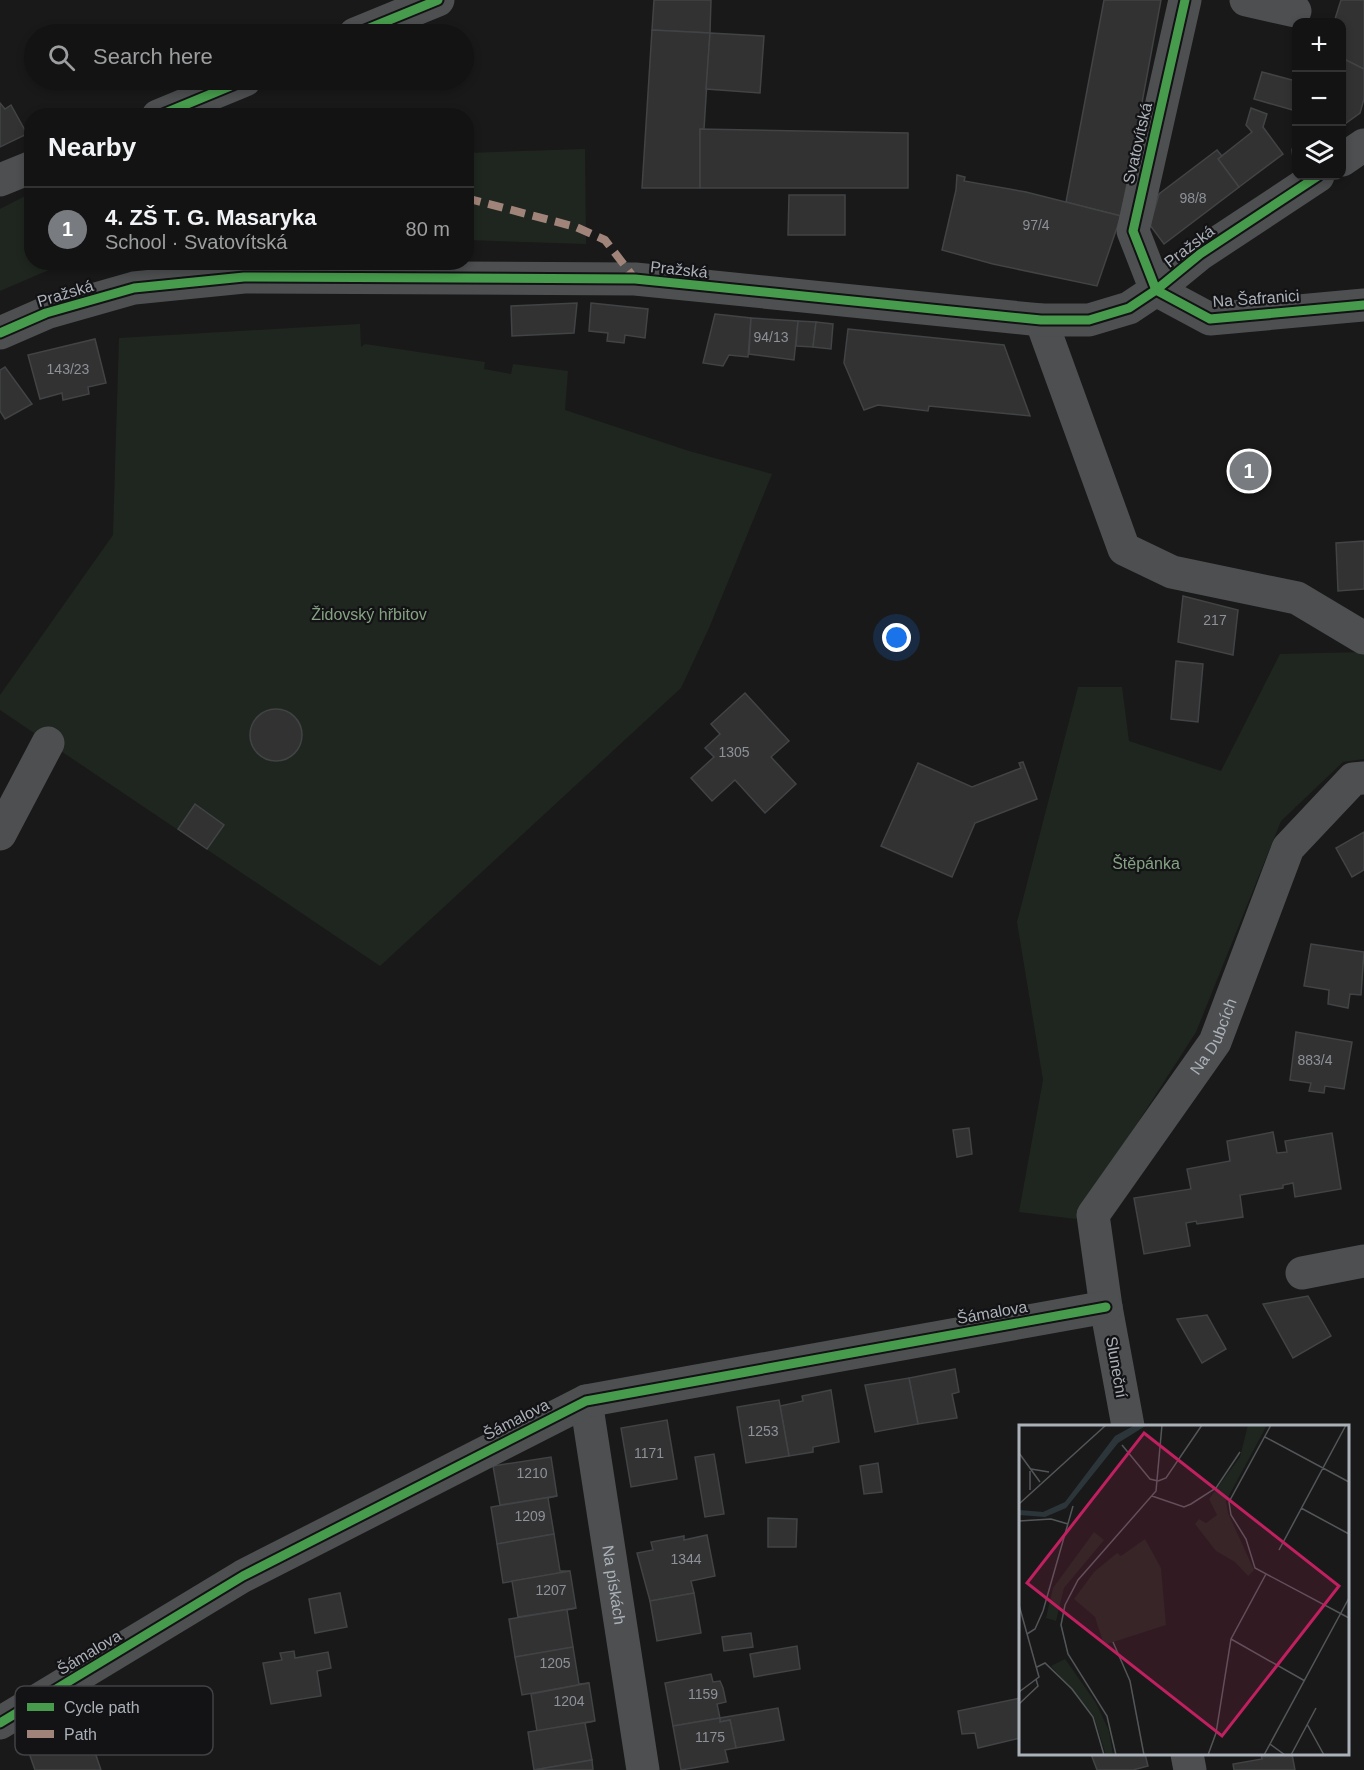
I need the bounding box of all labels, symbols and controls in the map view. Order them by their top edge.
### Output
map controls [1292,18,1346,180]
button: + [1292,18,1346,72]
search box [24,24,474,90]
icon: search [45,41,78,74]
text: Search here [93,44,213,69]
button: − [1292,72,1346,126]
street label: Svatovítská [1120,101,1155,185]
button: layers [1292,126,1346,180]
text: Nearby [48,132,136,162]
house number: 98/8 [1179,190,1207,206]
text: 4. ZŠ T. G. Masaryka [105,205,317,230]
house number: 97/4 [1022,217,1050,233]
text: 1 [62,218,73,240]
text: 80 m [406,218,450,240]
street label: Pražská [1161,222,1218,271]
text: School · Svatovítská [105,231,287,253]
street label: Pražská [649,258,709,281]
street label: Pražská [35,277,95,310]
street label: Na Šafranici [1212,286,1300,310]
house number: 94/13 [753,329,789,345]
house number: 143/23 [47,361,90,377]
pin: 1 [1230,448,1268,494]
park label: Židovský hřbitov [311,605,427,623]
house number: 217 [1203,612,1227,628]
your location [882,623,911,652]
house number: 1305 [718,744,750,760]
park label: Štěpánka [1112,854,1180,872]
street label: Na Dubcích [1187,996,1240,1078]
house number: 883/4 [1297,1052,1333,1068]
street label: Šámalova [955,1297,1029,1327]
street label: Sluneční [1103,1335,1130,1400]
street label: Šámalova [480,1395,552,1443]
house number: 1253 [747,1423,779,1439]
inset map [1019,1425,1349,1755]
house number: 1171 [634,1445,664,1461]
house number: 1210 [516,1465,548,1481]
house number: 1209 [514,1508,546,1524]
street label: Na pískách [599,1544,628,1626]
house number: 1344 [670,1551,702,1567]
house number: 1207 [535,1582,567,1598]
street label: Šámalova [54,1626,124,1678]
house number: 1205 [539,1655,571,1671]
legend [15,1686,213,1755]
house number: 1159 [688,1686,718,1702]
house number: 1204 [553,1693,585,1709]
text: Cycle path [64,1699,140,1716]
text: Path [64,1726,97,1743]
house number: 1175 [695,1729,725,1745]

